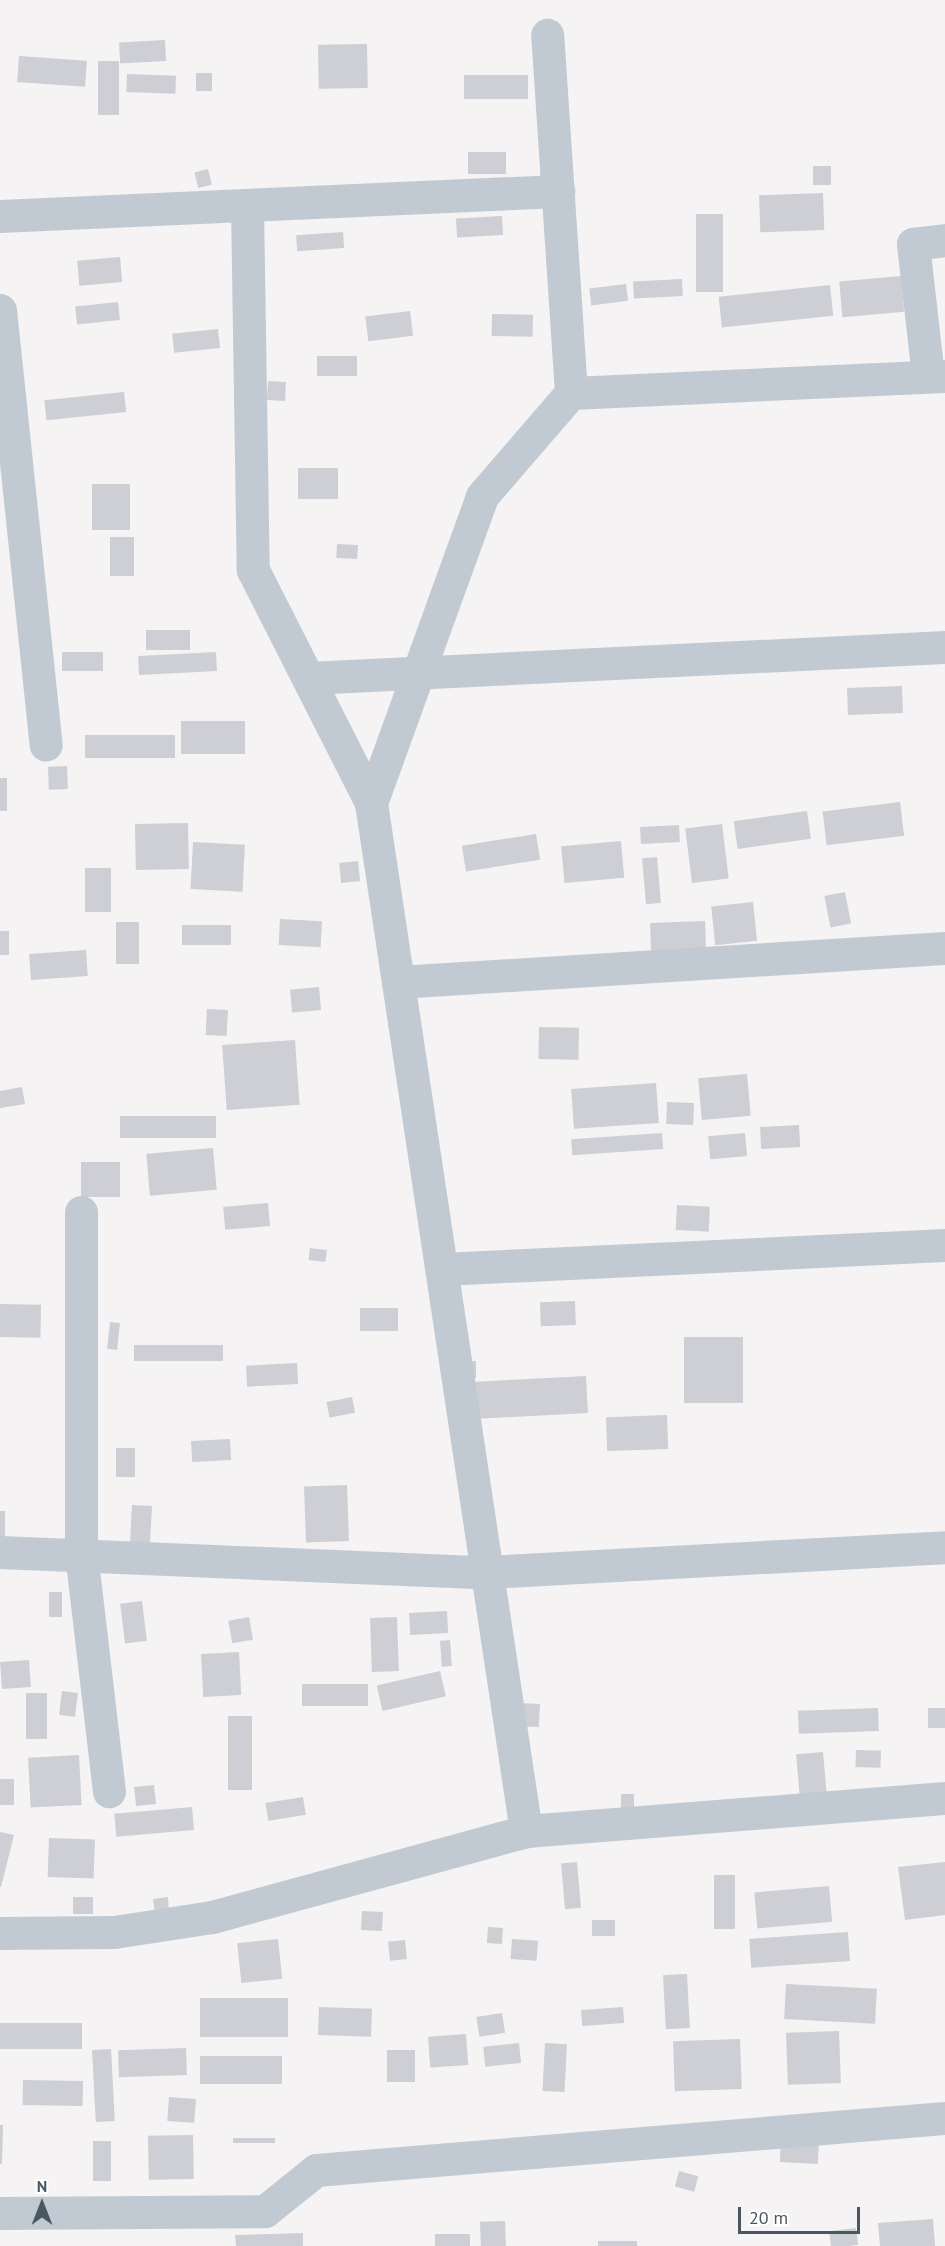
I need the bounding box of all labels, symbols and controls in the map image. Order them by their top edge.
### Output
north arrow [12,2174,72,2234]
text: N [37,2176,47,2196]
scale bar [741,2195,862,2233]
text: 20 m [749,2206,788,2229]

